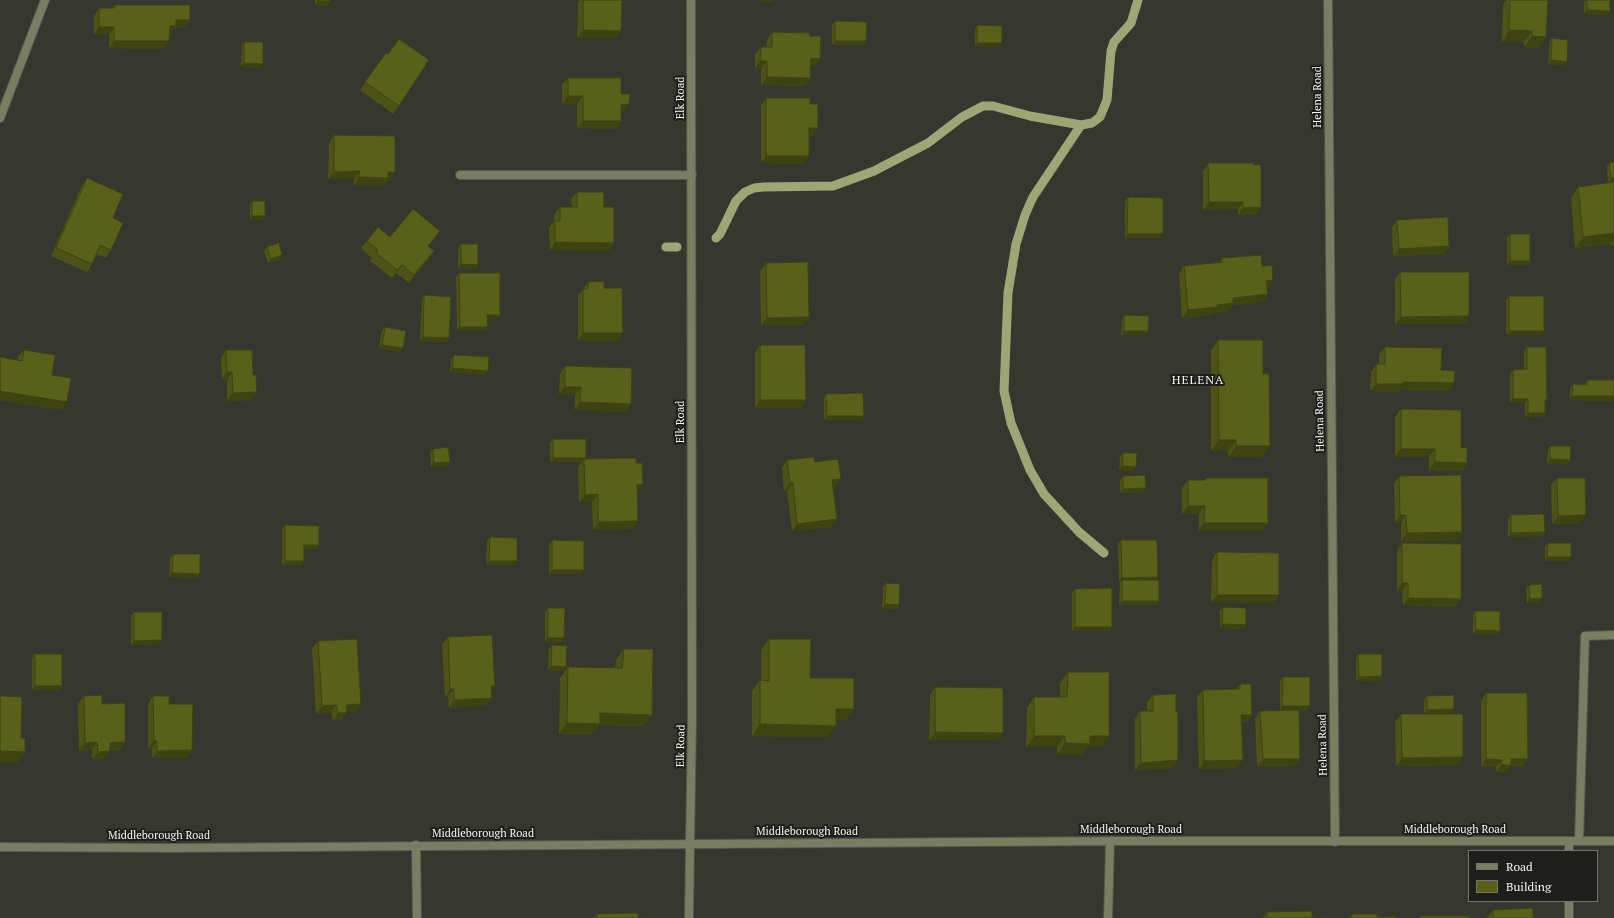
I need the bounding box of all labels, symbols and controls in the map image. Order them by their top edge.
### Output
street label: Helena Road [1311,66,1325,128]
street label: Elk Road [674,77,688,119]
district label: HELENA [1172,374,1224,388]
street label: Helena Road [1313,390,1327,452]
street label: Elk Road [674,401,688,443]
street label: Helena Road [1316,714,1330,776]
street label: Elk Road [674,725,688,767]
street label: Middleborough Road [1080,823,1182,837]
street label: Middleborough Road [1404,823,1506,837]
street label: Middleborough Road [756,825,858,839]
street label: Middleborough Road [432,827,534,841]
street label: Middleborough Road [108,829,210,843]
legend [1468,850,1598,902]
text: Road [1506,859,1533,874]
text: Building [1506,879,1551,894]

